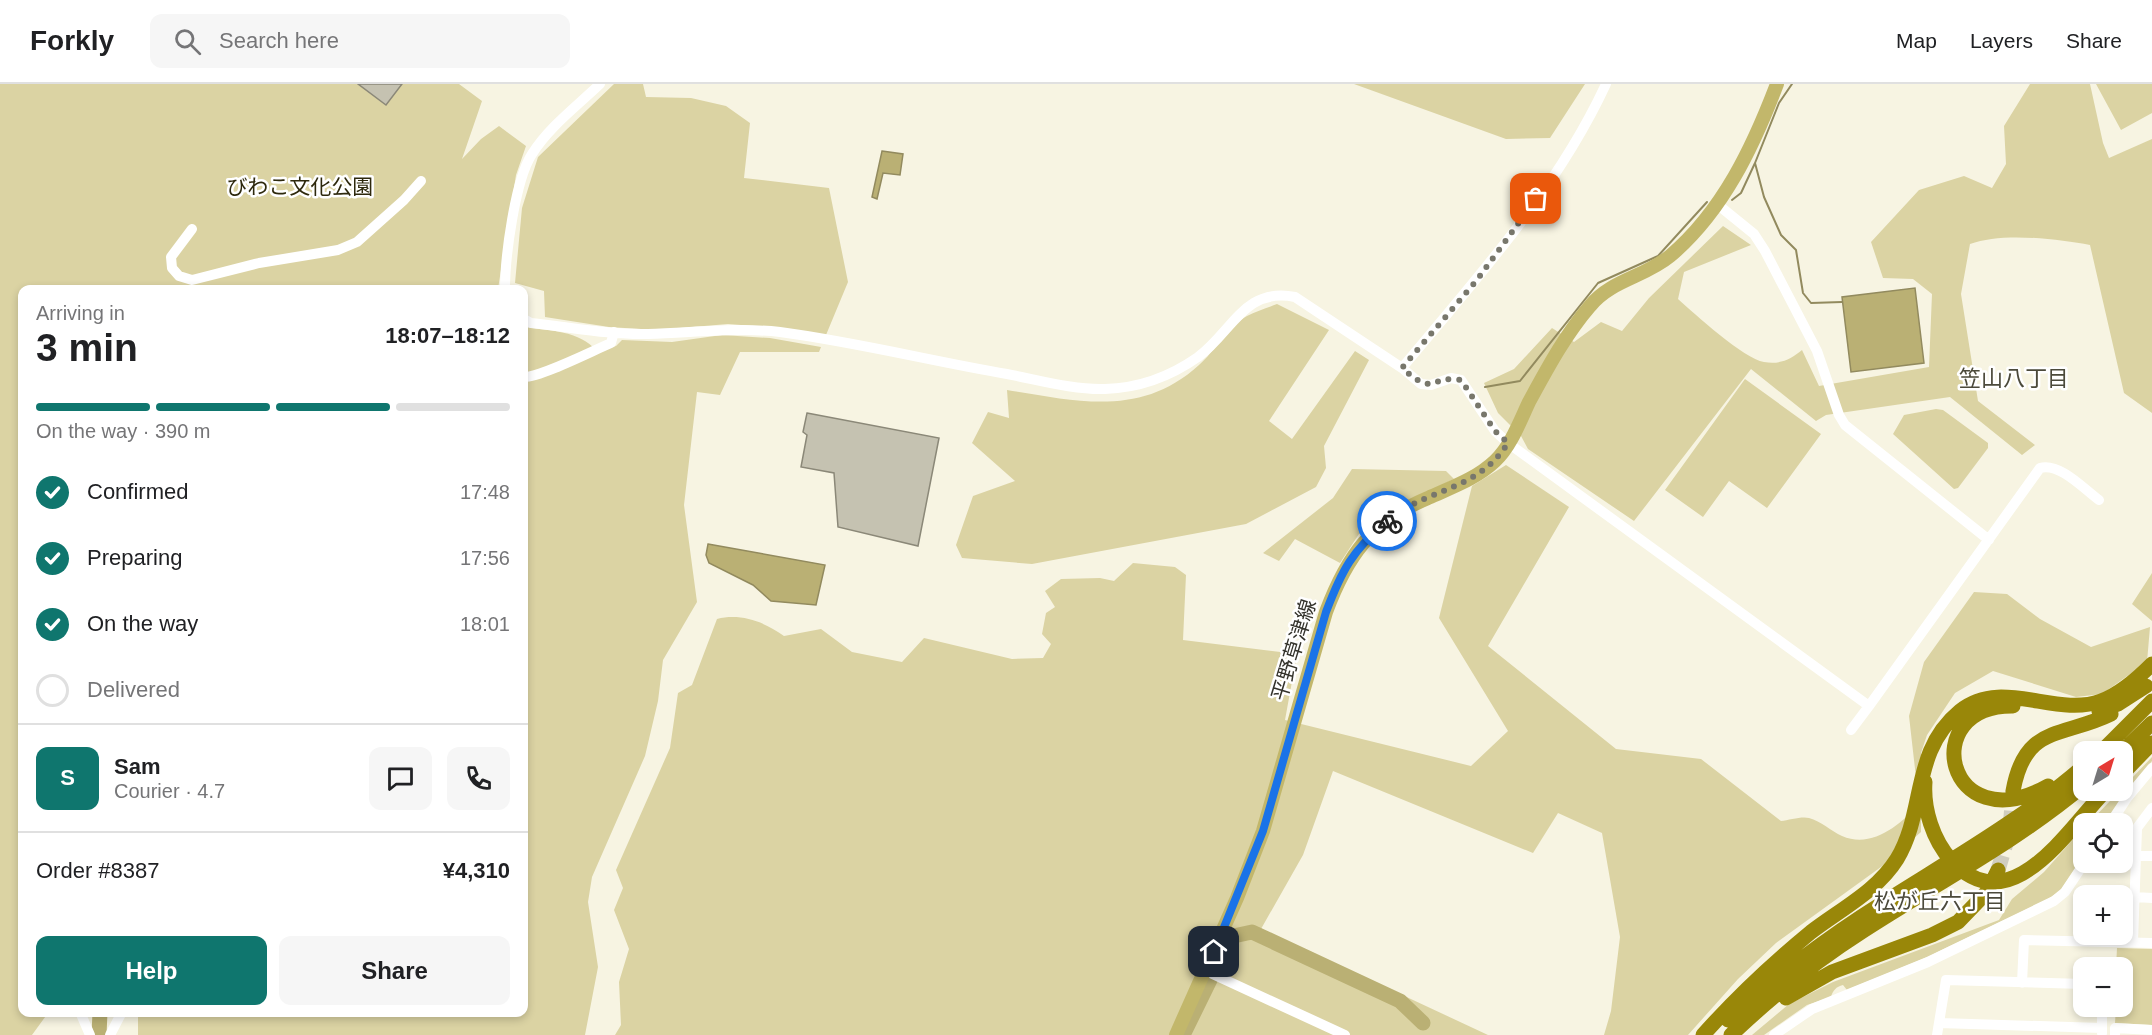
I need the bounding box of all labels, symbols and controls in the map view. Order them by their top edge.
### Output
search box [150,14,570,68]
text: Forkly [30,25,114,56]
icon: search [171,25,204,58]
text: Search here [219,28,339,53]
text: Map [1896,29,1937,52]
text: Layers [1970,29,2033,52]
text: Share [2066,29,2122,52]
pin [1510,173,1561,224]
park label: びわこ文化公園 [227,175,374,198]
icon: bag [1519,182,1552,215]
text: Arriving in [36,302,125,324]
text: 18:07–18:12 [385,323,510,348]
text: 3 min [36,326,138,369]
district label: 笠山八丁目 [1959,366,2069,391]
text: On the way · 390 m [36,420,211,442]
icon: check [36,476,69,509]
text: Confirmed [87,479,188,504]
text: 17:48 [460,481,510,503]
courier [1357,491,1417,551]
icon: bike [1371,505,1404,538]
icon: check [36,542,69,575]
text: Preparing [87,545,182,570]
text: 17:56 [460,547,510,569]
street label: 平野草津線 [1267,596,1320,703]
icon: check [36,608,69,641]
text: On the way [87,611,198,636]
text: 18:01 [460,613,510,635]
text: Delivered [87,677,180,702]
north arrow [2073,741,2133,801]
map controls [2073,741,2133,1017]
button: chat [369,747,432,810]
button: phone [447,747,510,810]
text: Sam [114,754,160,779]
text: S [60,765,75,790]
text: Courier · 4.7 [114,780,225,802]
button: locate [2073,813,2133,873]
text: Order #8387 [36,858,160,883]
text: ¥4,310 [443,858,510,883]
button: + [2073,885,2133,945]
district label: 松が丘六丁目 [1874,889,2006,914]
pin [1188,926,1239,977]
icon: home [1197,935,1230,968]
button: Help [36,936,267,1005]
button: Share [279,936,510,1005]
button: − [2073,957,2133,1017]

